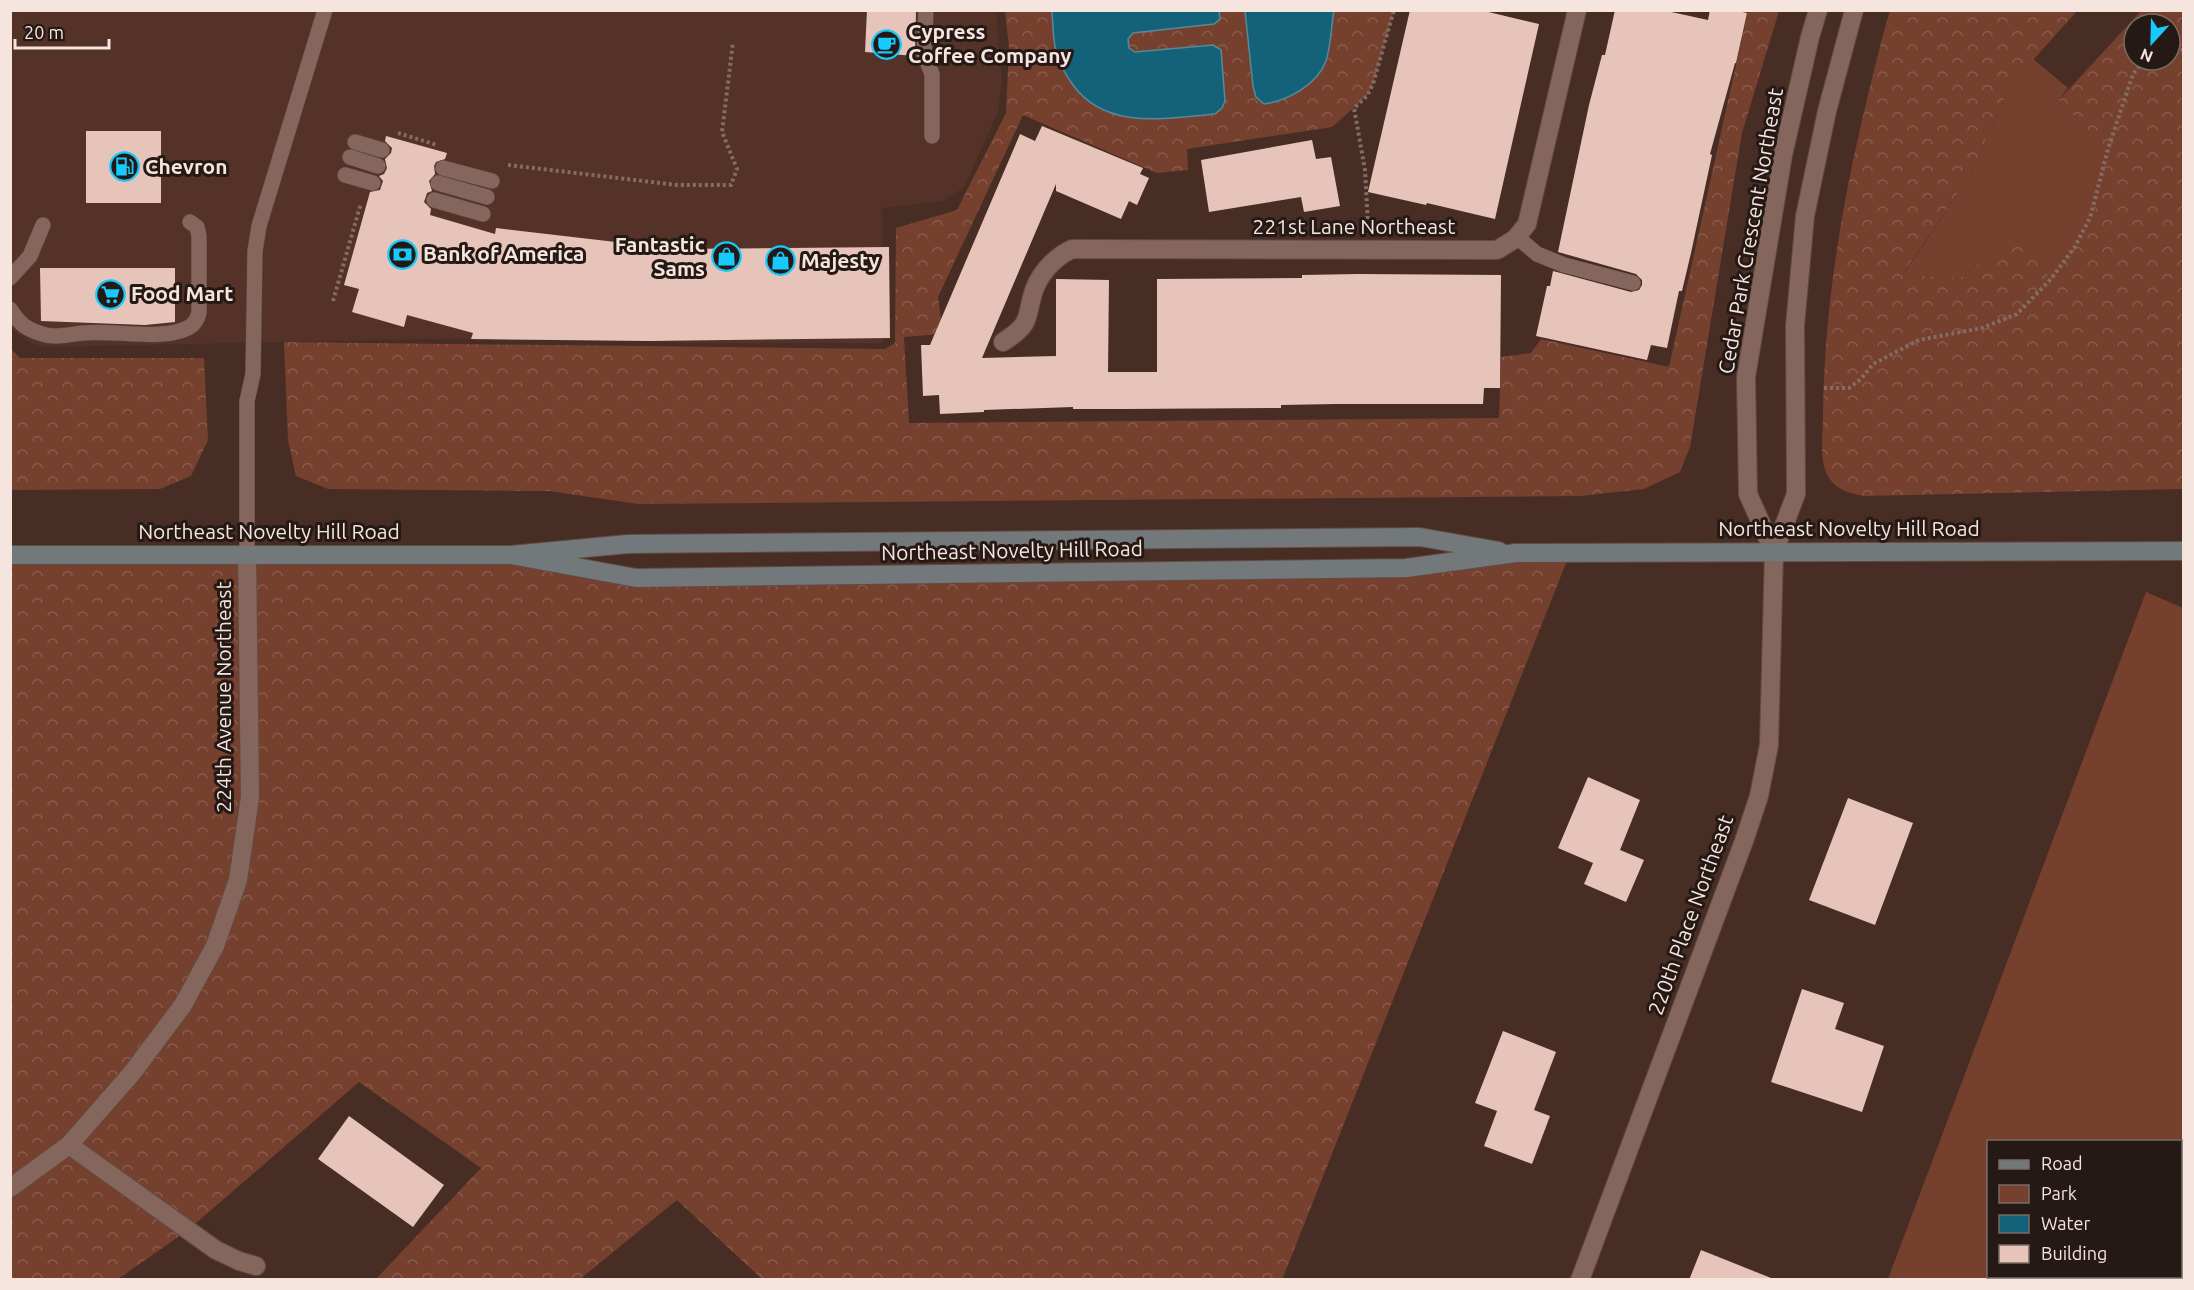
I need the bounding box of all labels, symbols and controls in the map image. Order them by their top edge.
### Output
scale bar [15,12,110,50]
north arrow [2122,12,2182,72]
place label: Cypress Coffee Company [908,19,1071,67]
text: 20 m [24,22,64,42]
cafe icon: Cypress Coffee Company [871,28,903,60]
text: N [2137,45,2155,66]
street label: Cedar Park Crescent Northeast [1713,86,1787,376]
fuel station icon: Chevron [108,151,140,183]
place label: Chevron [145,154,227,178]
street label: 221st Lane Northeast [1253,214,1455,238]
place label: Fantastic Sams [615,232,705,280]
bank icon: Bank of America [386,238,418,270]
place label: Bank of America [423,241,584,265]
shop icon: Fantastic Sams [710,241,742,273]
shop icon: Majesty [764,245,796,277]
place label: Majesty [801,248,880,272]
supermarket icon: Food Mart [94,278,126,310]
place label: Food Mart [131,281,233,305]
street label: Northeast Novelty Hill Road [1718,516,1980,540]
street label: Northeast Novelty Hill Road [138,519,400,543]
street label: Northeast Novelty Hill Road [881,536,1143,564]
street label: 224th Avenue Northeast [211,581,235,813]
street label: 220th Place Northeast [1643,811,1737,1018]
legend [1987,1140,2182,1278]
text: Road [2041,1153,2083,1173]
text: Park [2041,1183,2077,1203]
text: Water [2041,1213,2091,1233]
text: Building [2041,1243,2107,1263]

